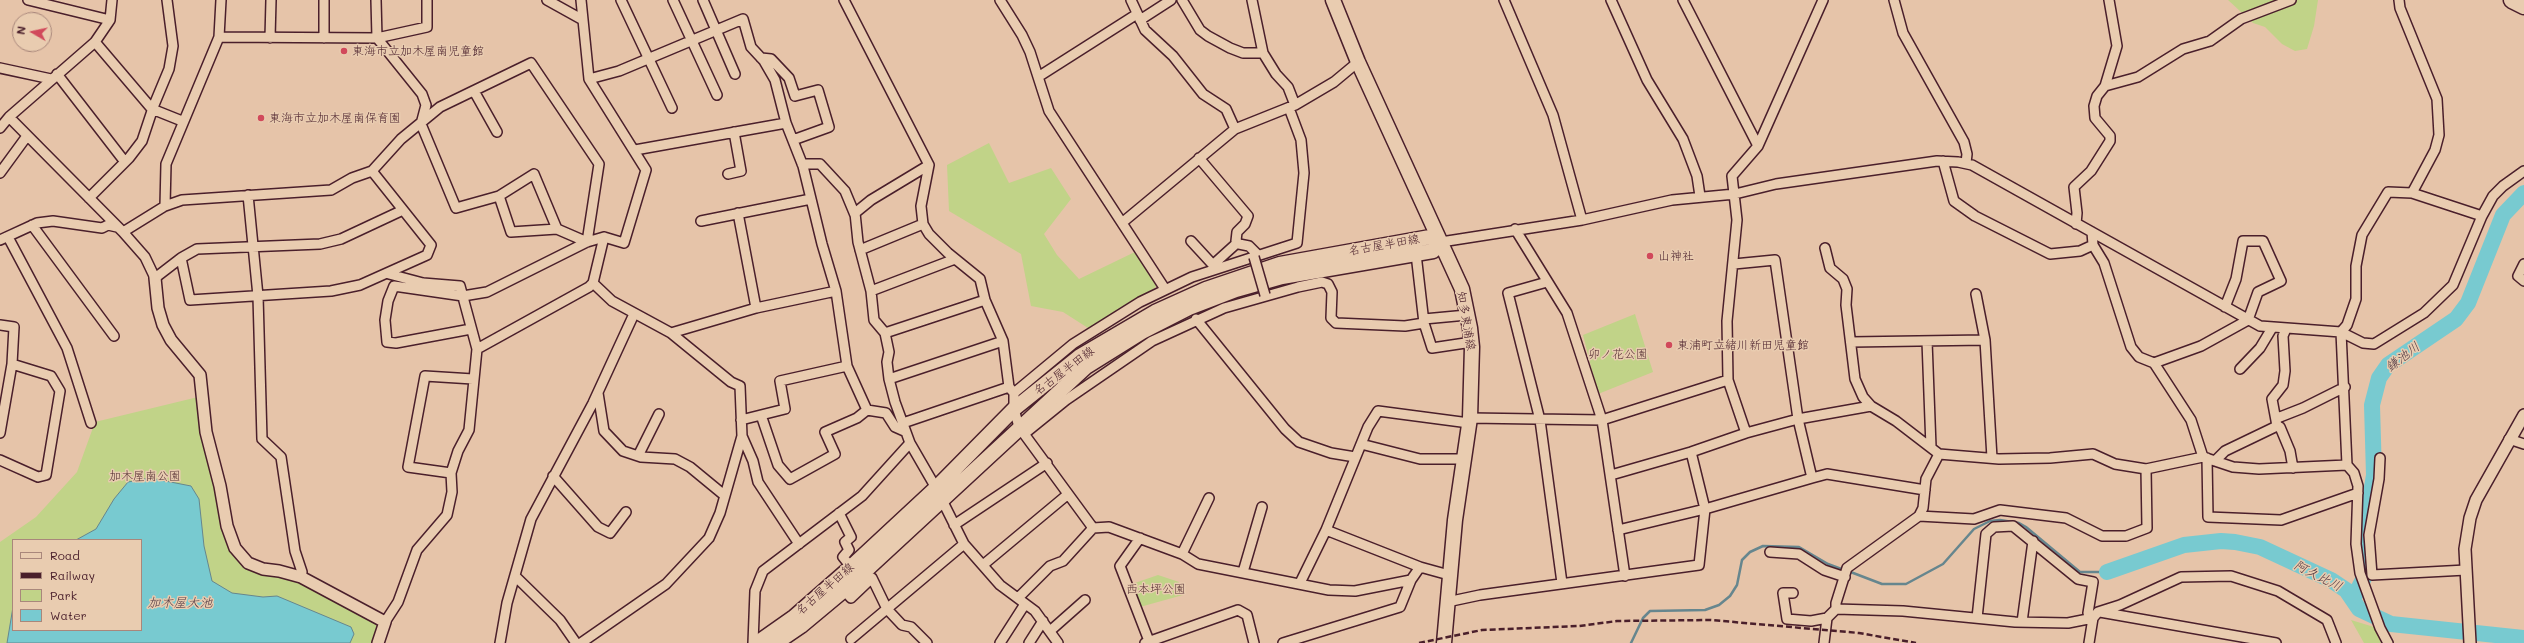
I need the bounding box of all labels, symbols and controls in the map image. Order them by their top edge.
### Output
north arrow [12,12,52,52]
text: N [13,25,29,36]
place label: 東海市立加木屋南児童館 [352,44,484,58]
marker: 東海市立加木屋南児童館 [339,46,349,56]
place label: 東海市立加木屋南保育園 [269,111,401,125]
marker: 東海市立加木屋南保育園 [256,113,266,123]
street label: 名古屋半田線 [1347,232,1421,258]
place label: 山神社 [1658,249,1694,263]
marker: 山神社 [1645,251,1655,261]
street label: 知多東浦線 [1454,290,1478,352]
place label: 東浦町立緒川新田児童館 [1677,338,1809,352]
water label: 鎌池川 [2383,339,2423,375]
marker: 東浦町立緒川新田児童館 [1664,340,1674,350]
street label: 名古屋半田線 [1031,344,1097,398]
park label: 卯ノ花公園 [1588,347,1648,361]
park label: 加木屋南公園 [109,469,181,483]
legend [12,539,142,631]
text: Road [50,547,80,563]
water label: 阿久比川 [2291,557,2345,595]
street label: 名古屋半田線 [793,560,857,618]
text: Railway [50,567,95,583]
park label: 西本坪公園 [1126,582,1186,596]
text: Park [50,587,77,603]
water label: 加木屋大池 [148,595,212,611]
text: Water [50,607,87,623]

